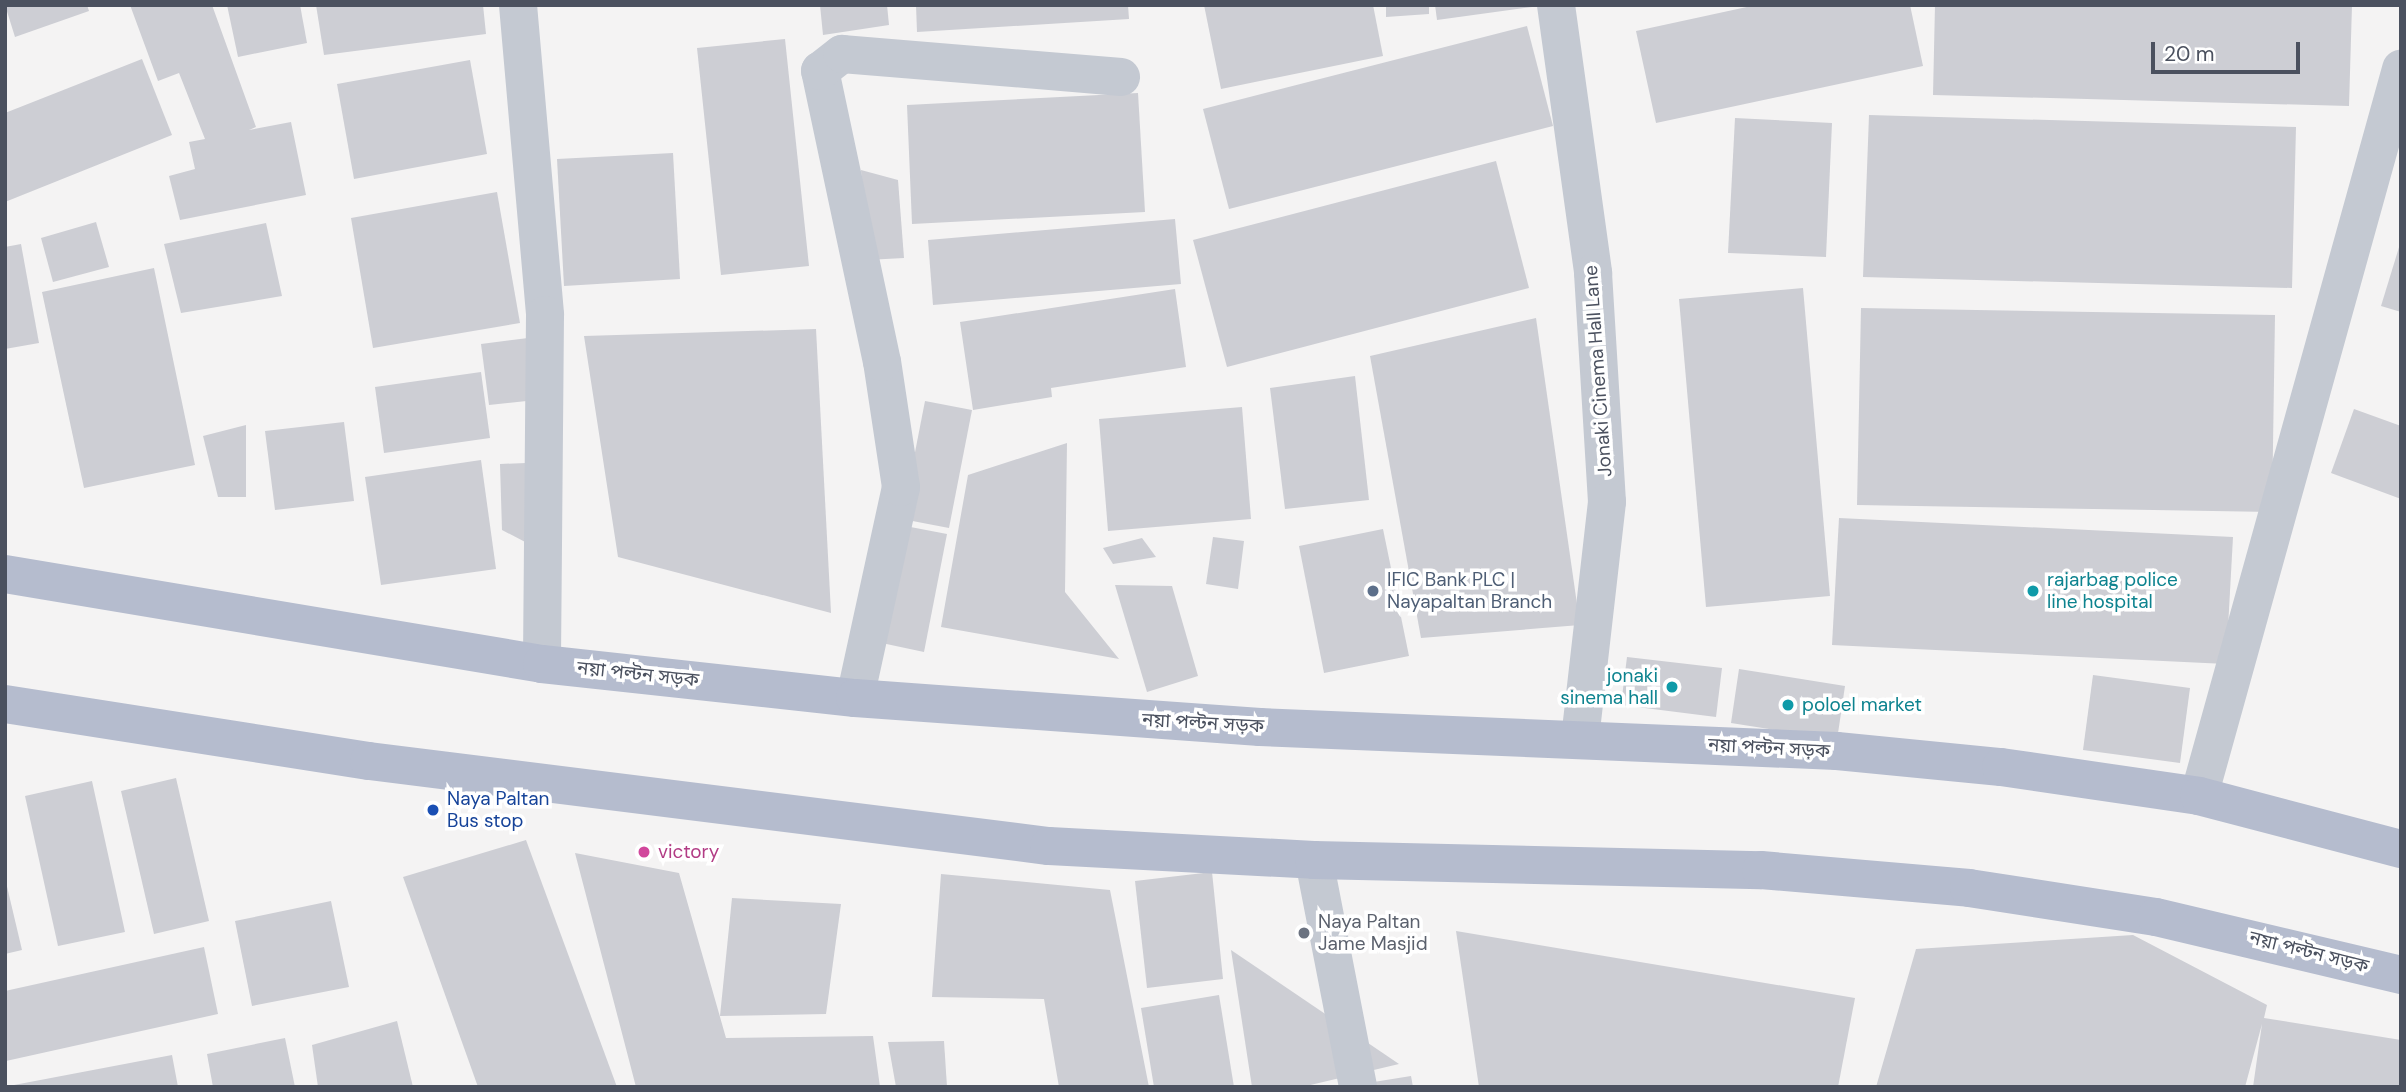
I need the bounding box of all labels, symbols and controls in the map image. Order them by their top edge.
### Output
scale bar [2154,28,2303,72]
text: 20 m [2164,40,2215,68]
street label: Jonaki Cinema Hall Lane [1579,264,1617,478]
place label: IFIC Bank PLC | Nayapaltan Branch [1387,569,1552,613]
place label: rajarbag police line hospital [2047,569,2178,613]
marker: IFIC Bank PLC | Nayapaltan Branch [1365,583,1381,599]
marker: rajarbag police line hospital [2025,583,2041,599]
street label: নয়া পল্টন সড়ক [576,656,700,692]
place label: jonaki sinema hall [1560,665,1658,709]
marker: jonaki sinema hall [1664,679,1680,695]
place label: poloel market [1802,694,1922,716]
marker: poloel market [1780,697,1796,713]
street label: নয়া পল্টন সড়ক [1141,708,1265,738]
street label: নয়া পল্টন সড়ক [1707,733,1831,763]
place label: Naya Paltan Bus stop [447,788,549,832]
marker: Naya Paltan Bus stop [425,802,441,818]
place label: victory [658,841,719,863]
marker: victory [636,844,652,860]
place label: Naya Paltan Jame Masjid [1318,911,1428,955]
marker: Naya Paltan Jame Masjid [1296,925,1312,941]
street label: নয়া পল্টন সড়ক [2247,926,2371,978]

